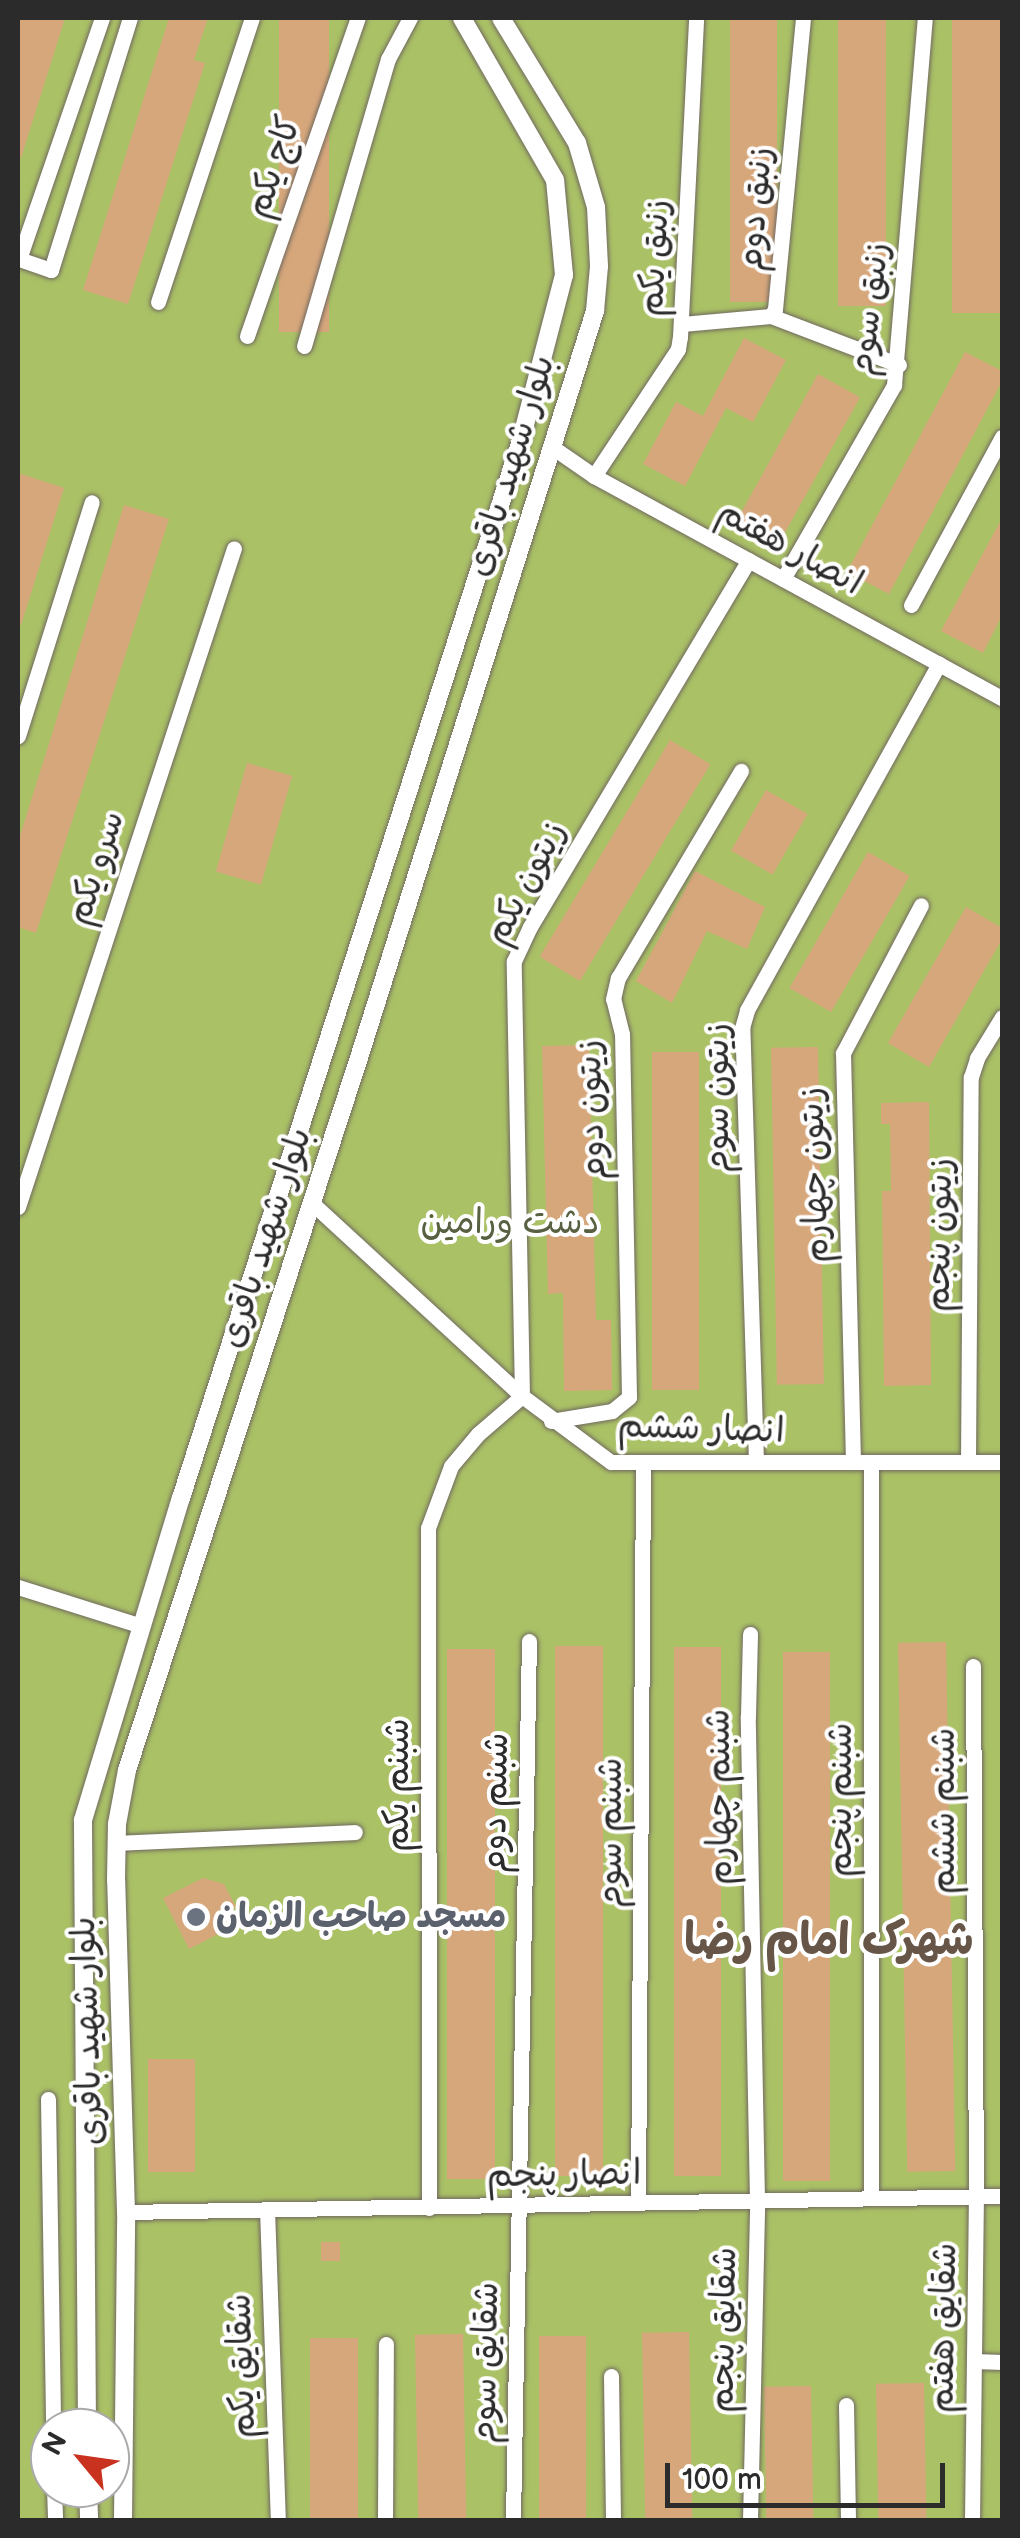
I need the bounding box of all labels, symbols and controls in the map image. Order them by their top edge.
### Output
street label: کاج یکم [237,111,311,223]
street label: زنبق دوم [730,145,782,273]
street label: زنبق یکم [631,198,679,318]
street label: زنبق سوم [841,240,899,378]
street label: بلوار شهید باقری [457,350,565,582]
street label: انصار هفتم [710,491,870,605]
street label: سرو یکم [58,806,134,930]
street label: زیتون یکم [476,814,576,952]
street label: زیتون سوم [697,1023,739,1173]
street label: زیتون دوم [569,1039,615,1181]
street label: زیتون چهارم [791,1086,839,1264]
street label: بلوار شهید باقری [211,1123,321,1353]
street label: زیتون پنجم [918,1157,962,1313]
park label: دشت ورامین [420,1202,600,1244]
street label: انصار ششم [617,1405,785,1453]
street label: شبنم چهارم [697,1708,743,1886]
street label: شبنم یکم [377,1718,419,1852]
street label: شبنم پنجم [820,1723,862,1877]
street label: شبنم ششم [923,1728,965,1894]
street label: شبنم دوم [474,1732,518,1874]
street label: شبنم سوم [590,1758,632,1908]
place label: مسجد صاحب الزمان [216,1896,506,1938]
marker: مسجد صاحب الزمان [185,1906,207,1928]
district label: شهرک امام رضا [684,1914,974,1968]
street label: بلوار شهید باقری [63,1916,113,2146]
street label: انصار پنجم [486,2153,642,2197]
street label: شقایق هفتم [922,2242,966,2414]
street label: شقایق پنجم [702,2247,746,2413]
street label: شقایق سوم [464,2282,508,2444]
street label: شقایق یکم [218,2293,266,2439]
north arrow [30,2408,130,2508]
text: N [36,2427,75,2461]
scale bar [670,2443,950,2505]
text: 100 m [682,2462,762,2498]

